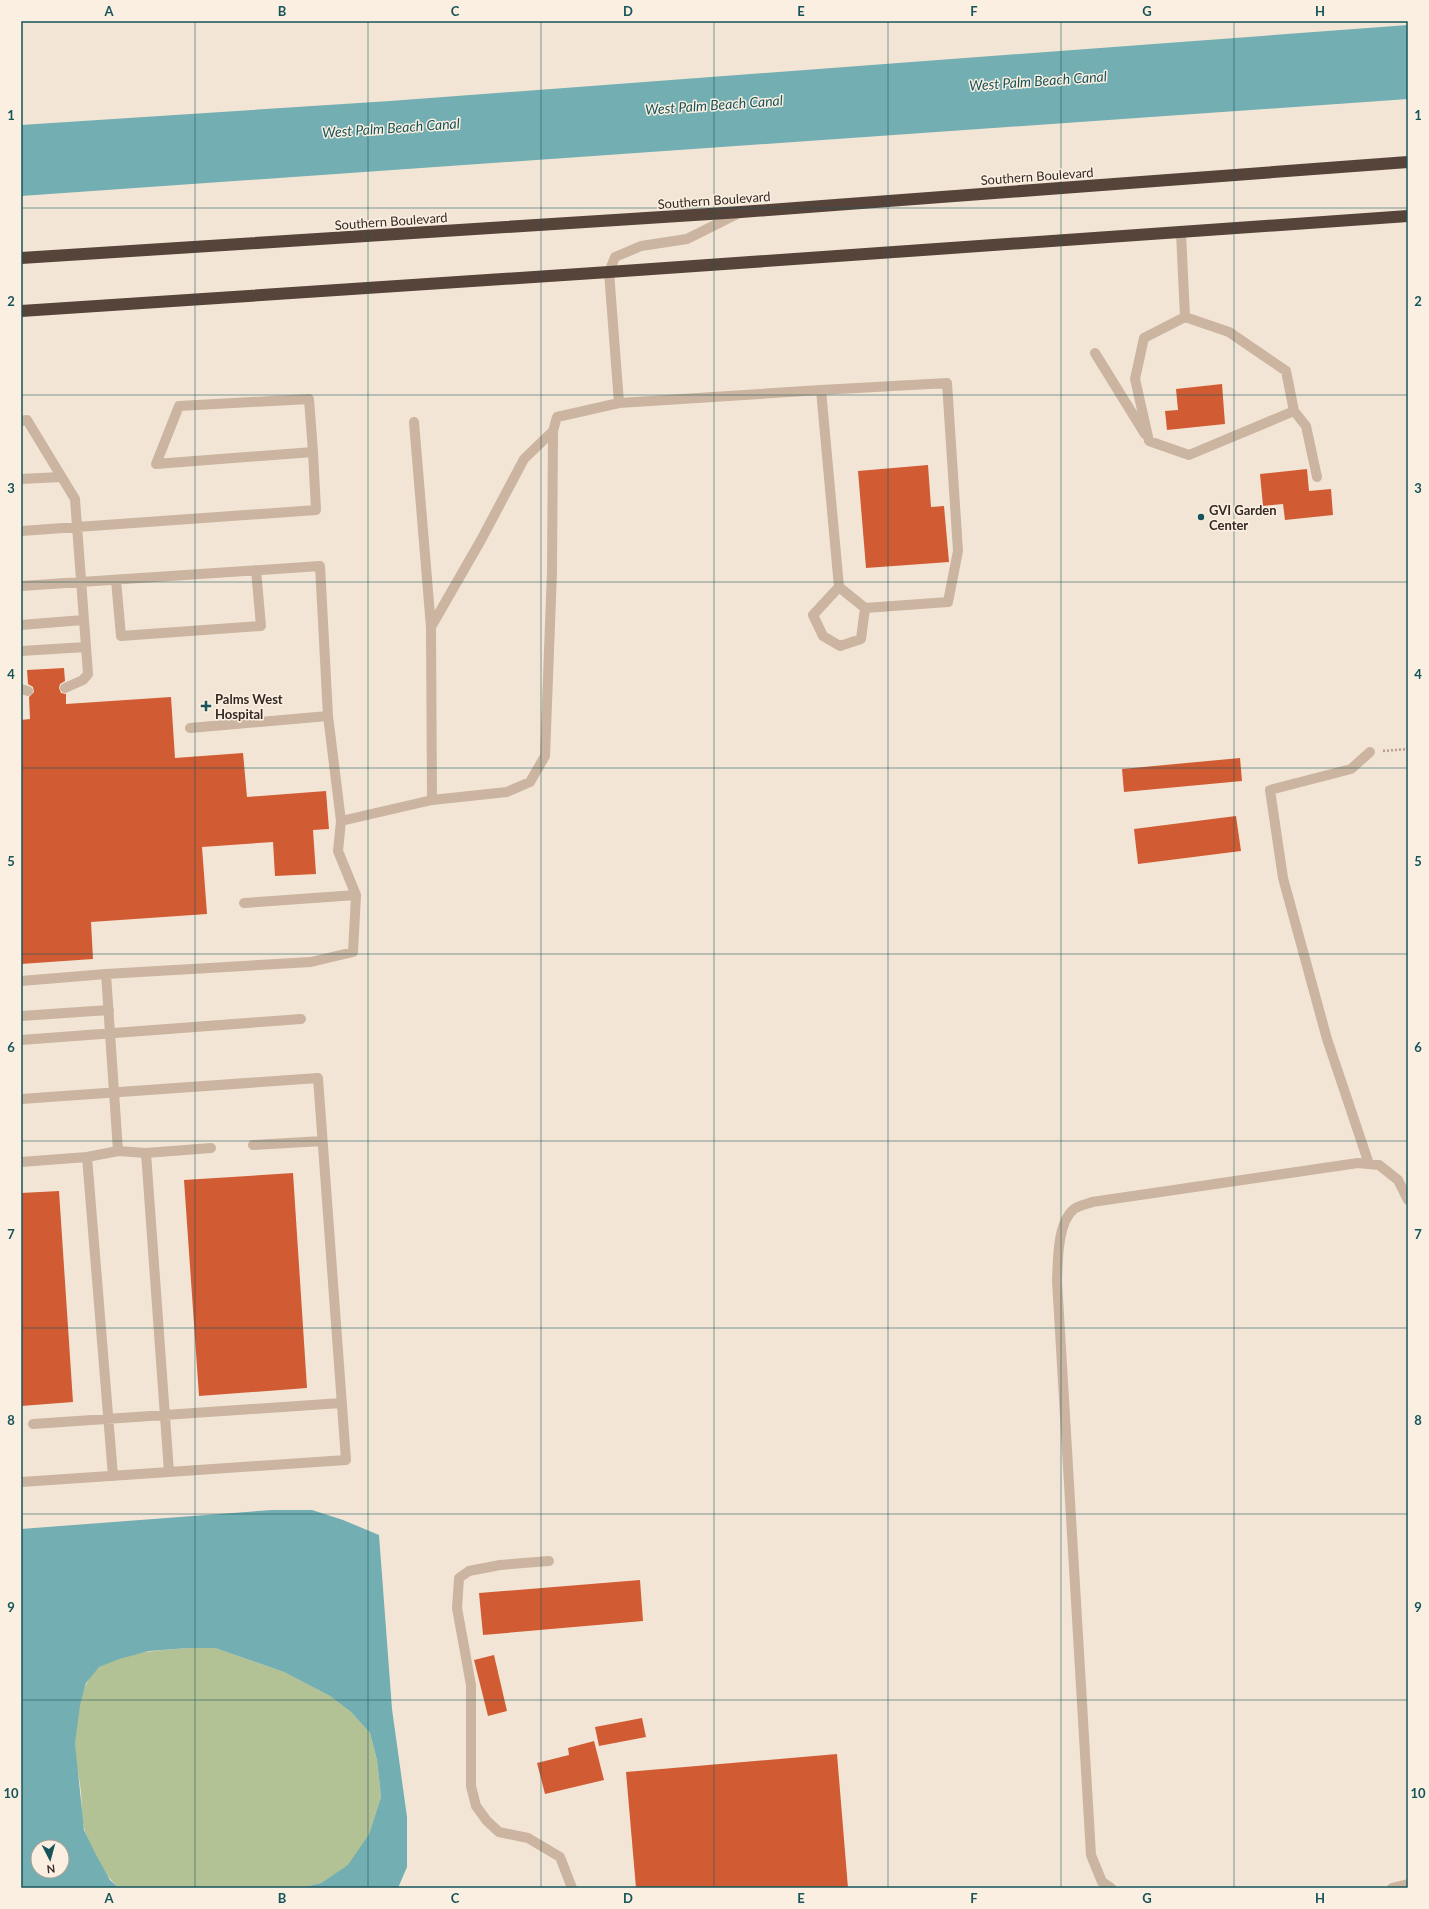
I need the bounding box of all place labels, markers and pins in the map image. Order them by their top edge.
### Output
place label: GVI Garden Center [1209,502,1277,533]
marker: GVI Garden Center [1196,512,1206,522]
place label: Palms West Hospital [215,691,283,722]
marker: Palms West Hospital [200,700,212,712]

